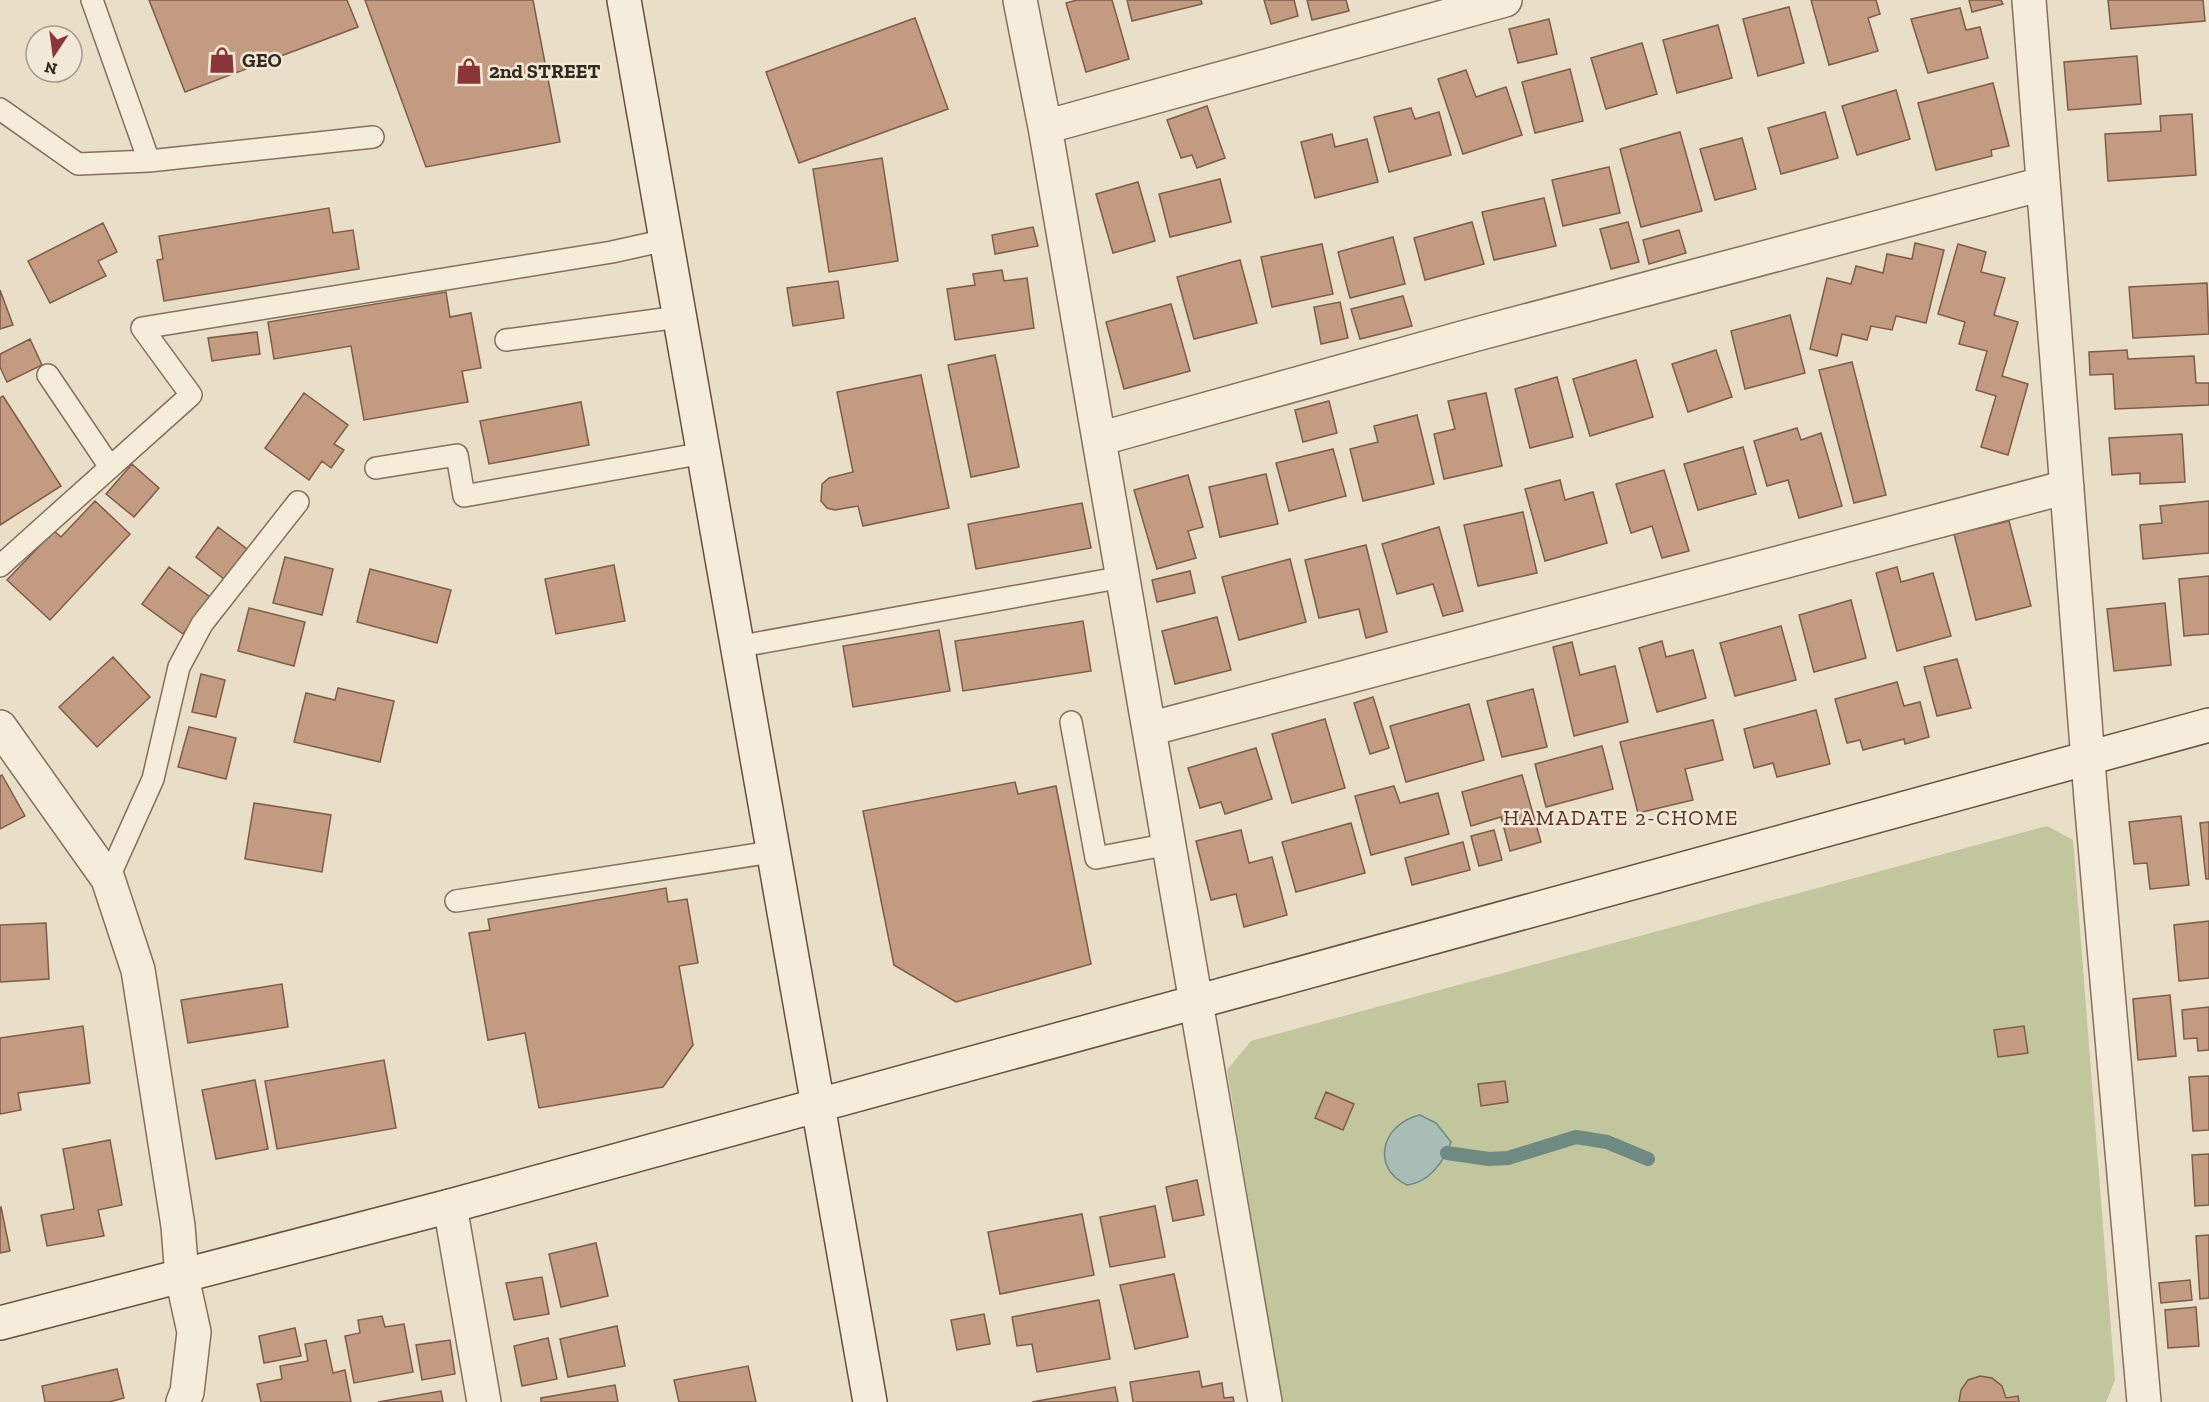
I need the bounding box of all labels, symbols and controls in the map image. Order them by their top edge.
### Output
north arrow [24,24,84,84]
shop icon: GEO [207,45,237,75]
place label: GEO [242,48,282,72]
shop icon: 2nd STREET [454,56,484,86]
text: N [43,58,59,79]
place label: 2nd STREET [489,59,600,83]
district label: HAMADATE 2-CHOME [1503,805,1739,830]

